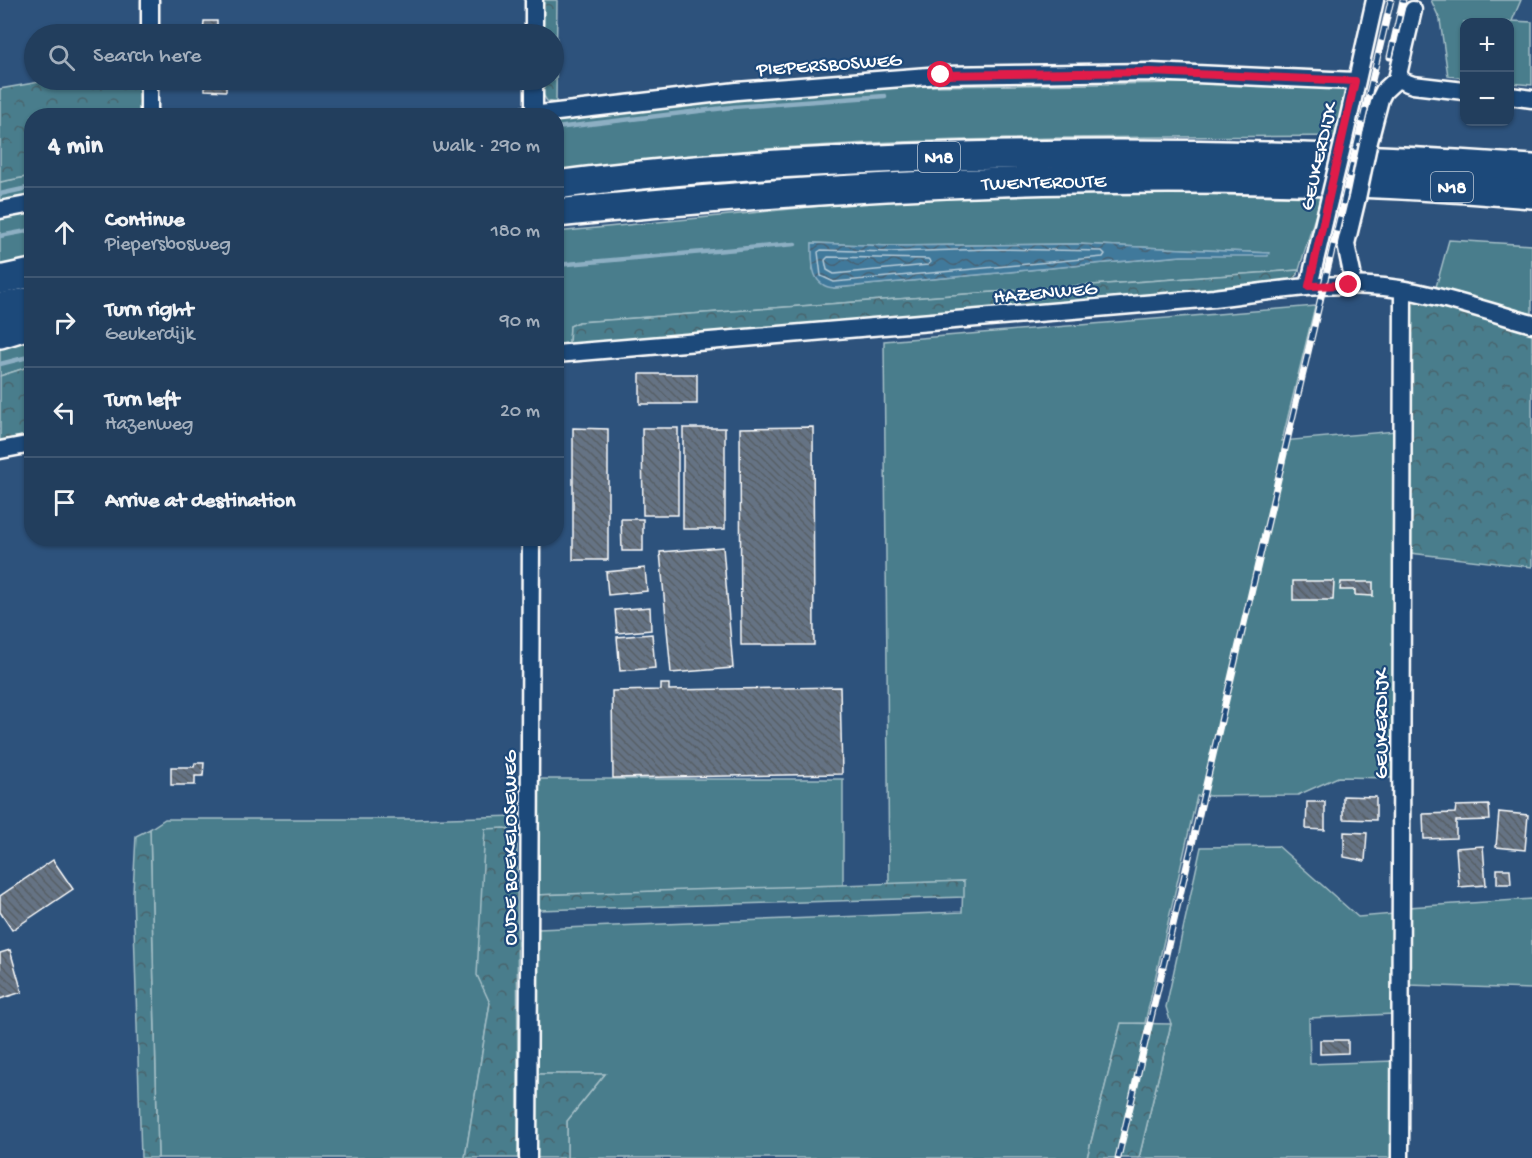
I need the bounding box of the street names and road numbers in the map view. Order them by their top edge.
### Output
street label: PIEPERSBOSWEG [755,50,904,83]
street label: GEUKERDIJK [1297,99,1344,213]
road number: N18 [918,142,960,172]
street label: TWENTEROUTE [980,171,1108,198]
road number: N18 [1431,172,1473,202]
street label: HAZENWEG [993,278,1099,310]
street label: GEUKERDIJK [1372,667,1395,779]
street label: OUDE BOEKELOSEWEG [501,749,524,946]

